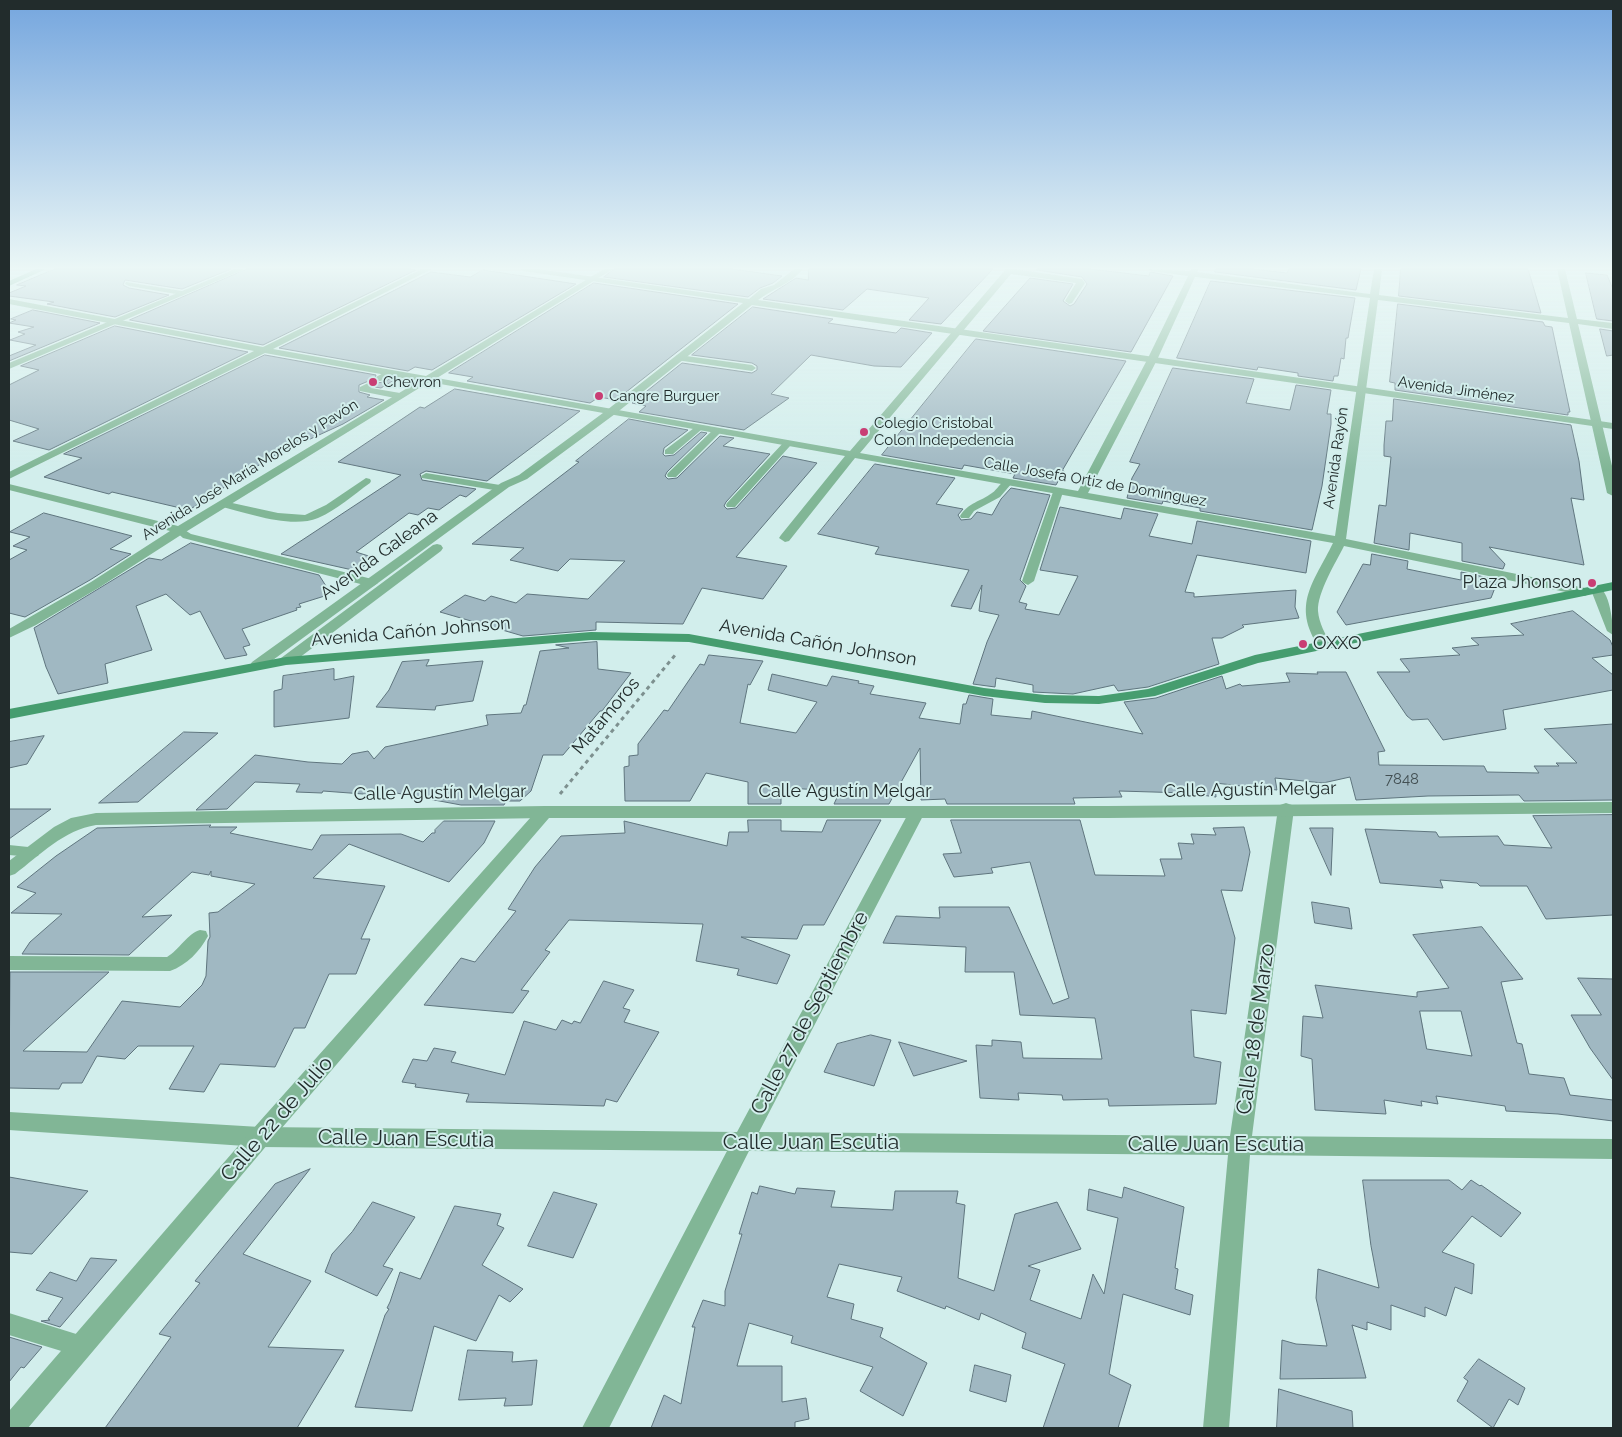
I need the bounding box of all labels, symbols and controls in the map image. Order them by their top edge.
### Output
place label: Chevron [383,373,441,391]
street label: Avenida Jiménez [1397,373,1515,407]
marker: Chevron [367,376,379,388]
place label: Cangre Burguer [609,387,719,405]
marker: Cangre Burguer [593,390,605,402]
street label: Avenida José María Morelos y Pavón [139,396,361,544]
street label: Avenida Rayón [1320,406,1352,510]
place label: Colegio Cristobal Colon Indepedencia [874,414,1014,449]
marker: Colegio Cristobal Colon Indepedencia [858,426,870,438]
street label: Calle Josefa Ortiz de Domínguez [982,454,1208,510]
street label: Avenida Galeana [316,505,442,605]
place label: Plaza Jhonson [1463,572,1582,594]
marker: Plaza Jhonson [1586,577,1598,589]
street label: Avenida Cañón Johnson [310,613,512,651]
street label: Avenida Cañón Johnson [718,615,918,671]
place label: OXXO [1313,633,1362,655]
marker: OXXO [1297,638,1309,650]
street label: Matamoros [568,673,644,759]
house number: 7848 [1385,770,1419,788]
street label: Calle Agustín Melgar [1163,778,1337,802]
street label: Calle Agustín Melgar [353,781,527,805]
street label: Calle Agustín Melgar [759,781,931,803]
street label: Calle 27 de Septiembre [746,907,874,1119]
street label: Calle 18 de Marzo [1232,942,1280,1116]
street label: Calle 22 de Julio [216,1051,338,1187]
street label: Calle Juan Escutia [318,1125,494,1153]
street label: Calle Juan Escutia [723,1130,899,1156]
street label: Calle Juan Escutia [1128,1132,1304,1158]

